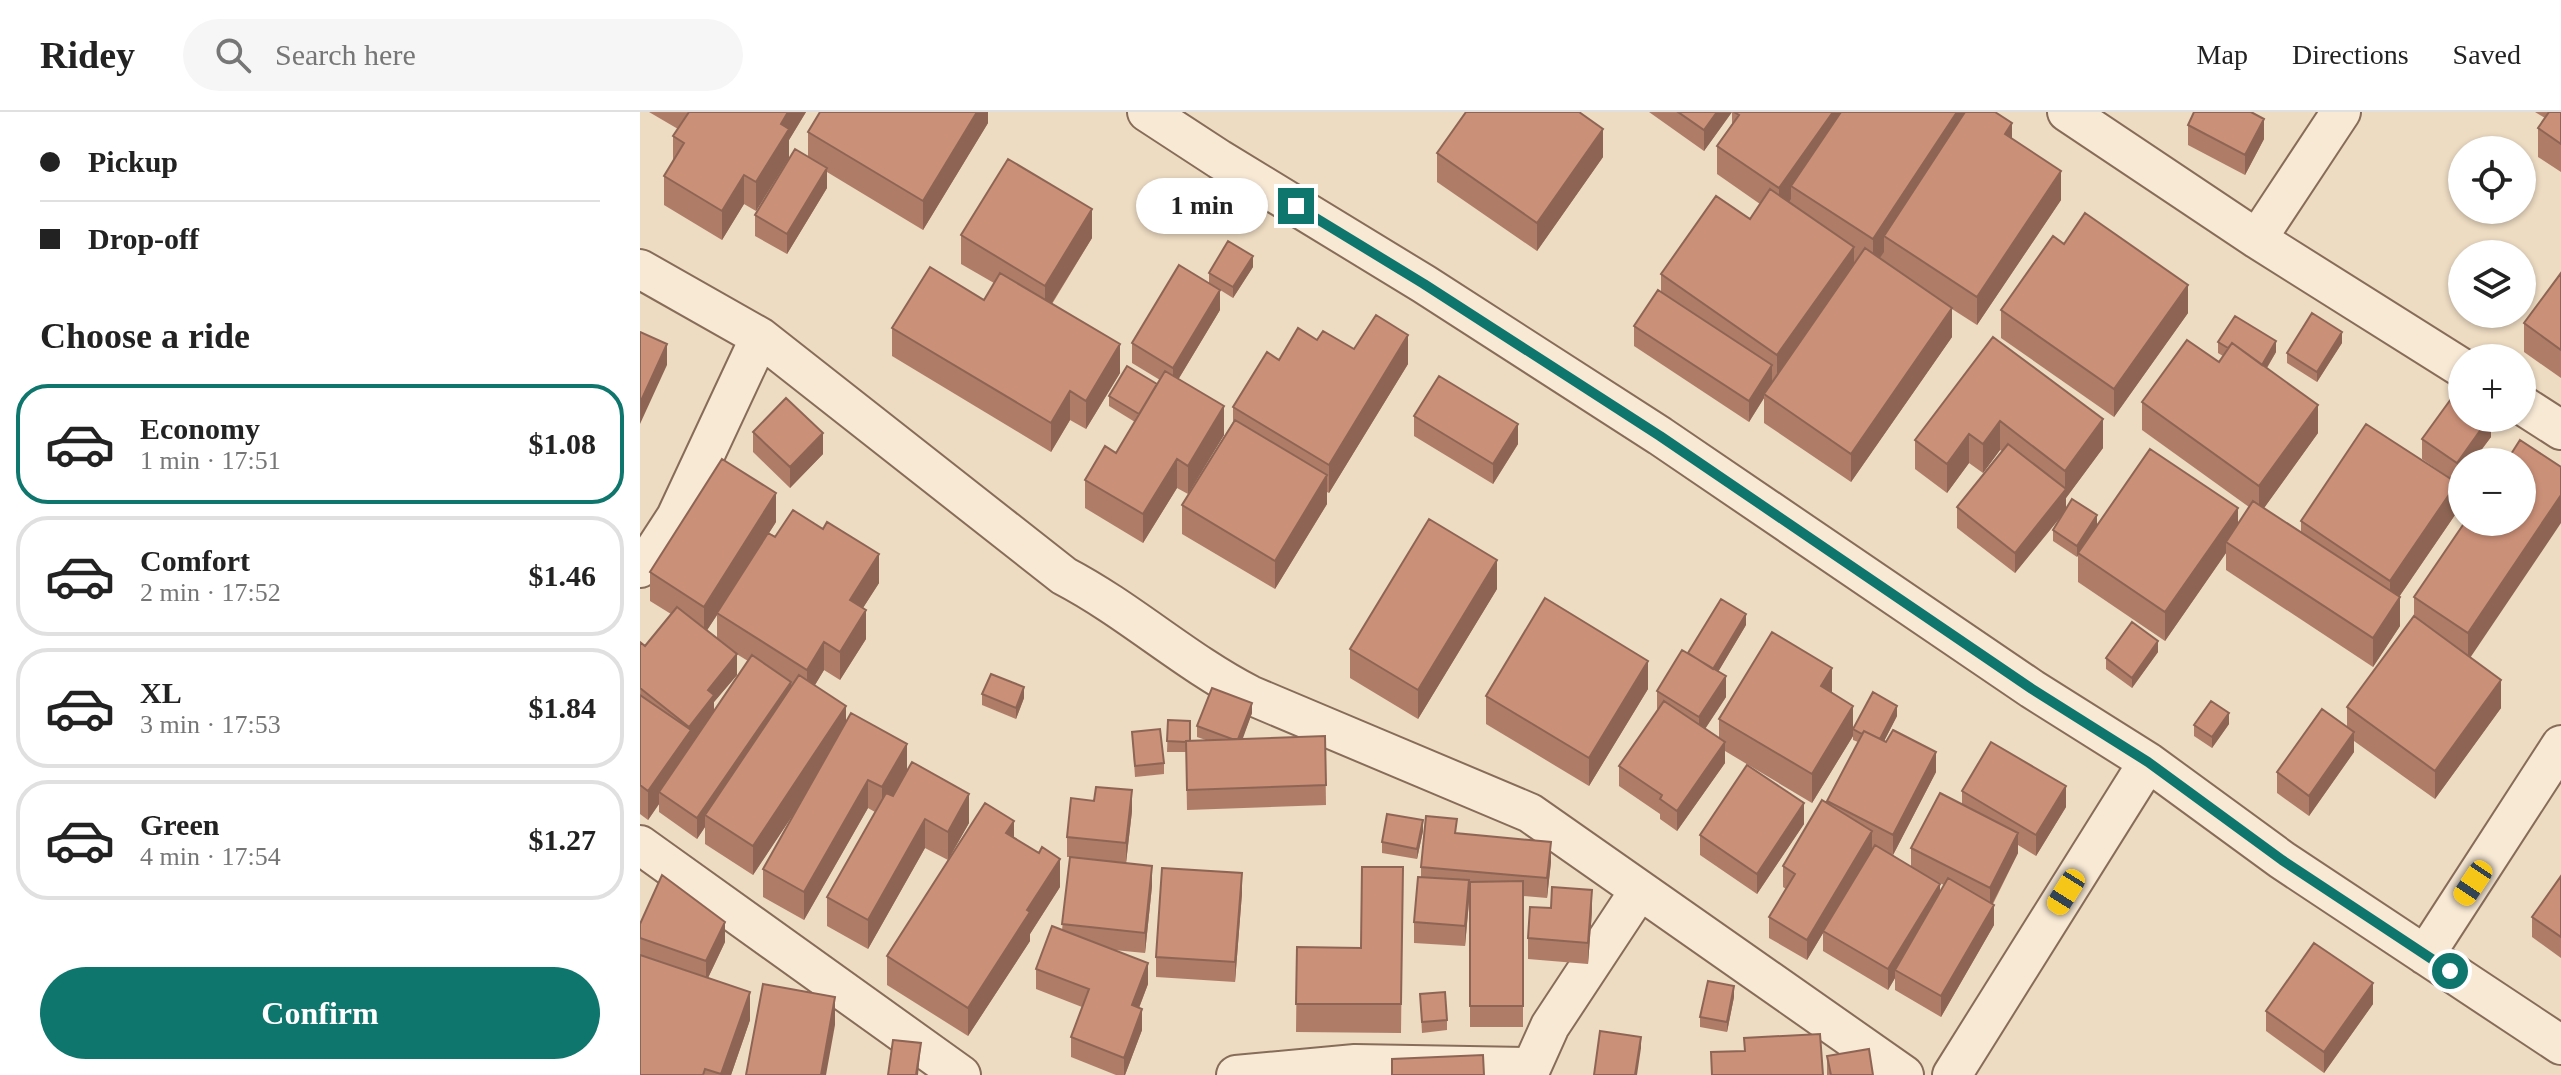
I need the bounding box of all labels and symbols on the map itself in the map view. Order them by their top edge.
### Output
callout: 1 min [1136,178,1268,234]
route end [1278,188,1314,224]
car [2450,856,2496,910]
car [2043,865,2089,919]
route start [2432,953,2468,989]

